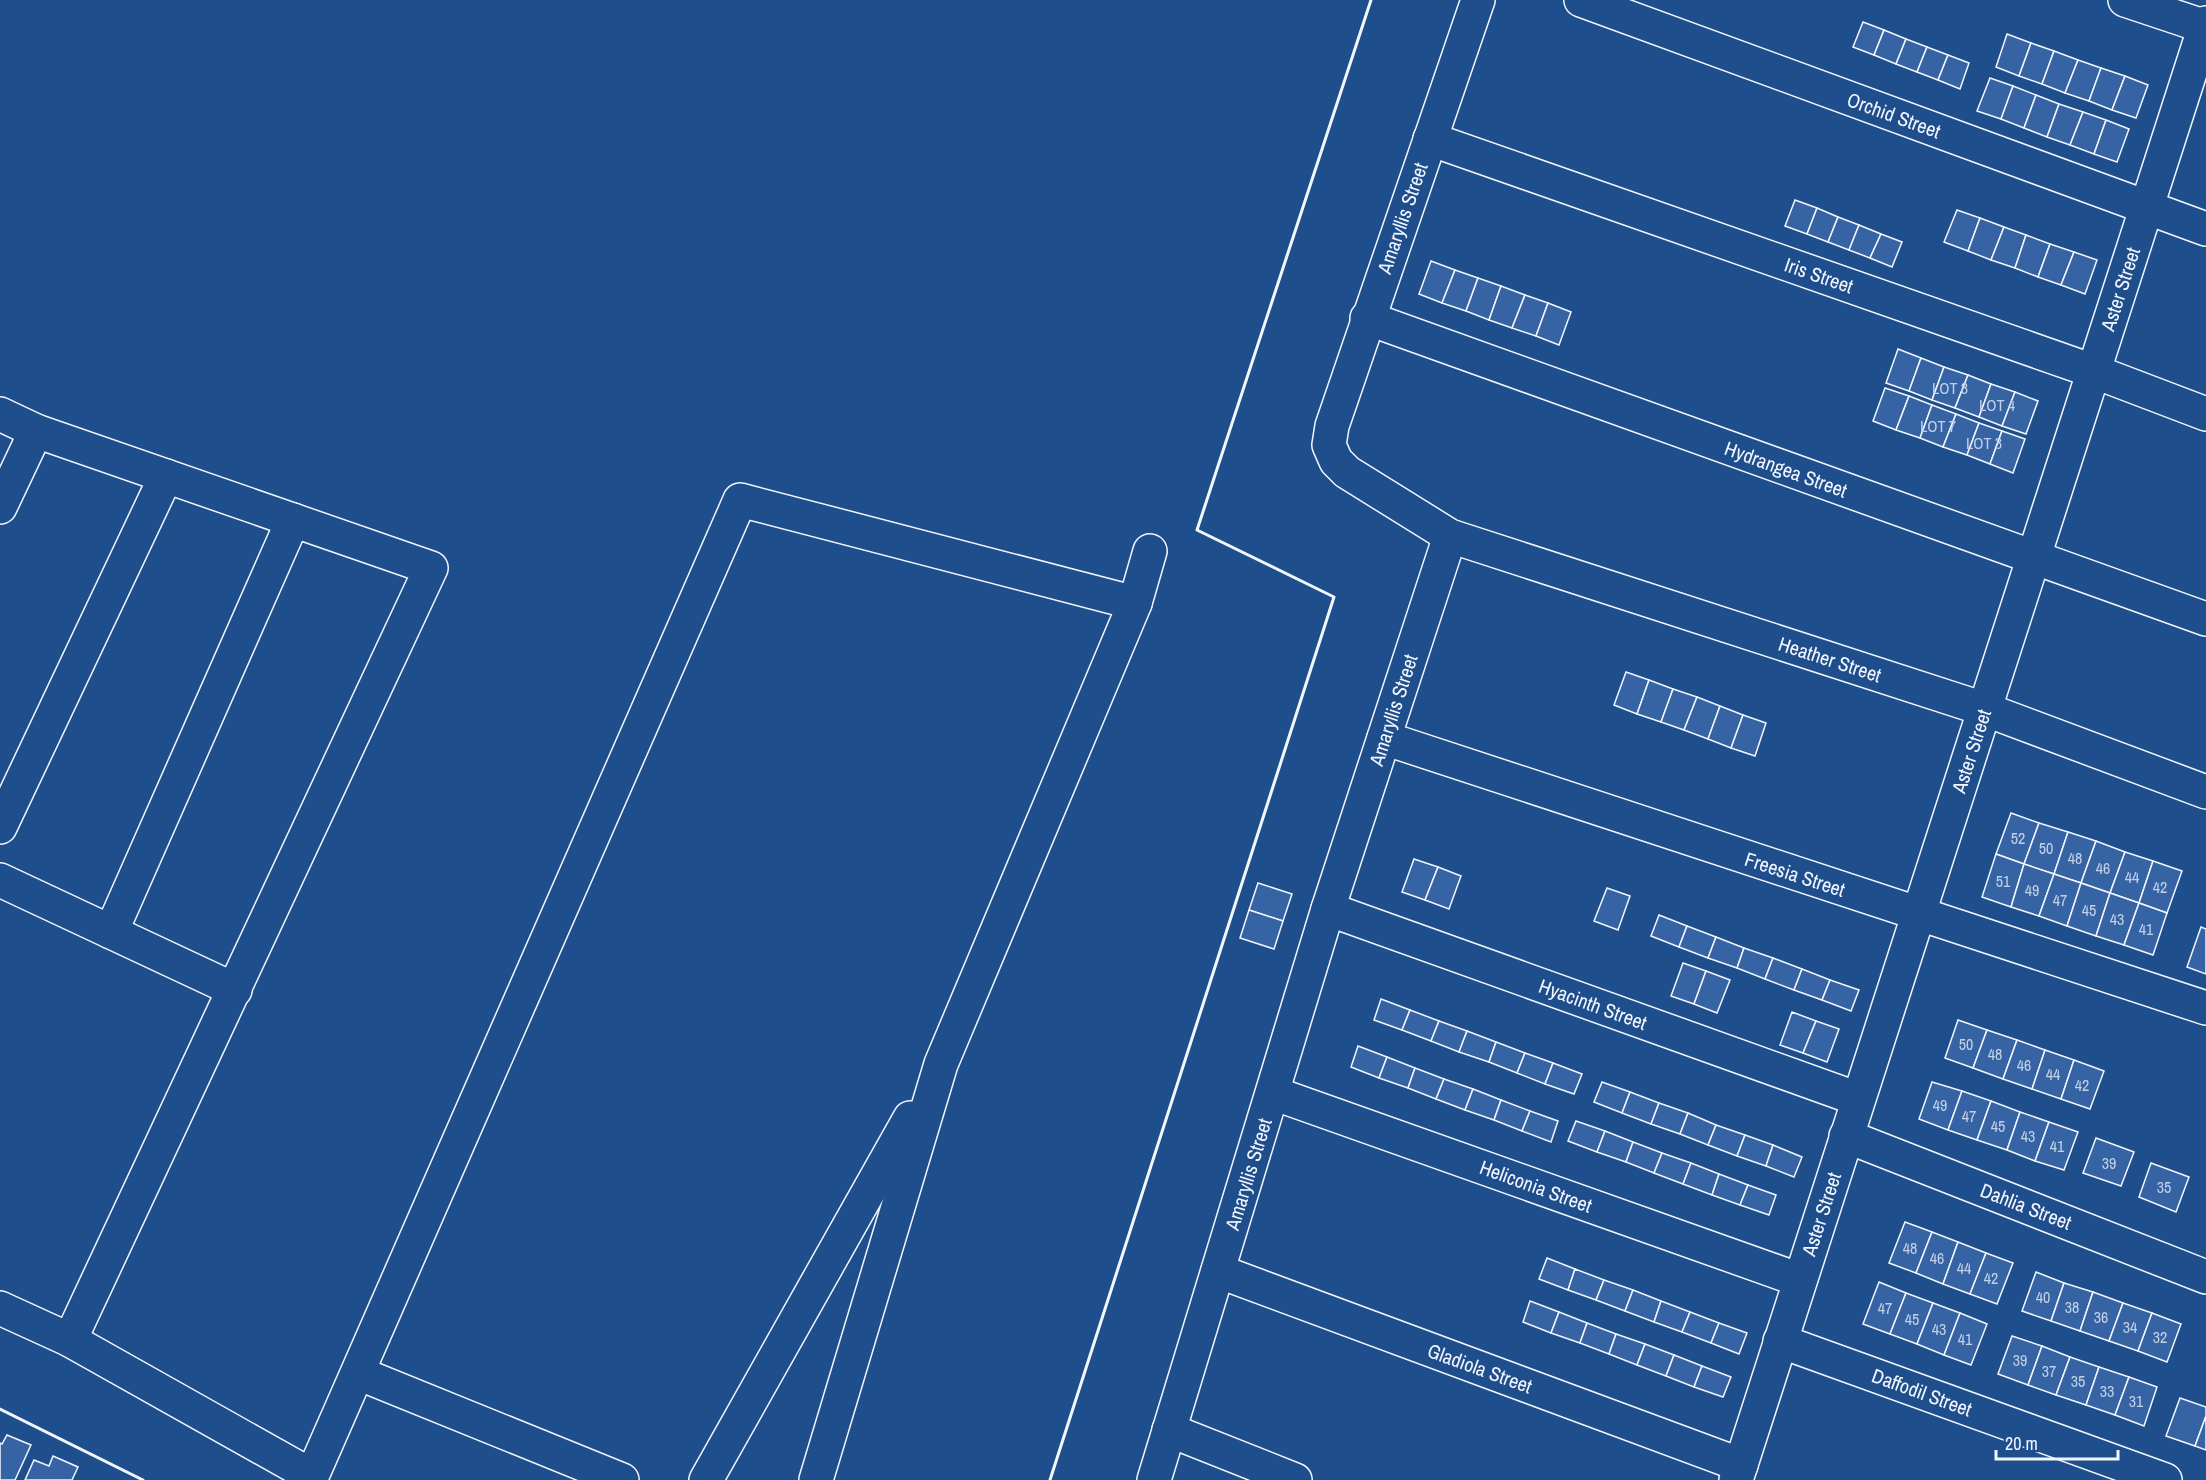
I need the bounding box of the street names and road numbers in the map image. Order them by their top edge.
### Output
street label: Orchid Street [1844,86,1945,145]
street label: Amaryllis Street [1370,158,1434,278]
street label: Aster Street [2093,243,2146,335]
street label: Iris Street [1781,251,1857,299]
street label: Hydrangea Street [1721,434,1851,504]
street label: Heather Street [1775,630,1885,688]
street label: Amaryllis Street [1362,650,1424,770]
street label: Aster Street [1944,705,1997,797]
street label: Freesia Street [1741,845,1849,903]
street label: Hyacinth Street [1535,972,1651,1036]
street label: Amaryllis Street [1218,1114,1278,1234]
street label: Heliconia Street [1476,1153,1596,1219]
street label: Aster Street [1794,1168,1847,1260]
street label: Dahlia Street [1976,1176,2076,1236]
street label: Gladiola Street [1424,1337,1536,1400]
street label: Daffodil Street [1868,1361,1976,1423]

